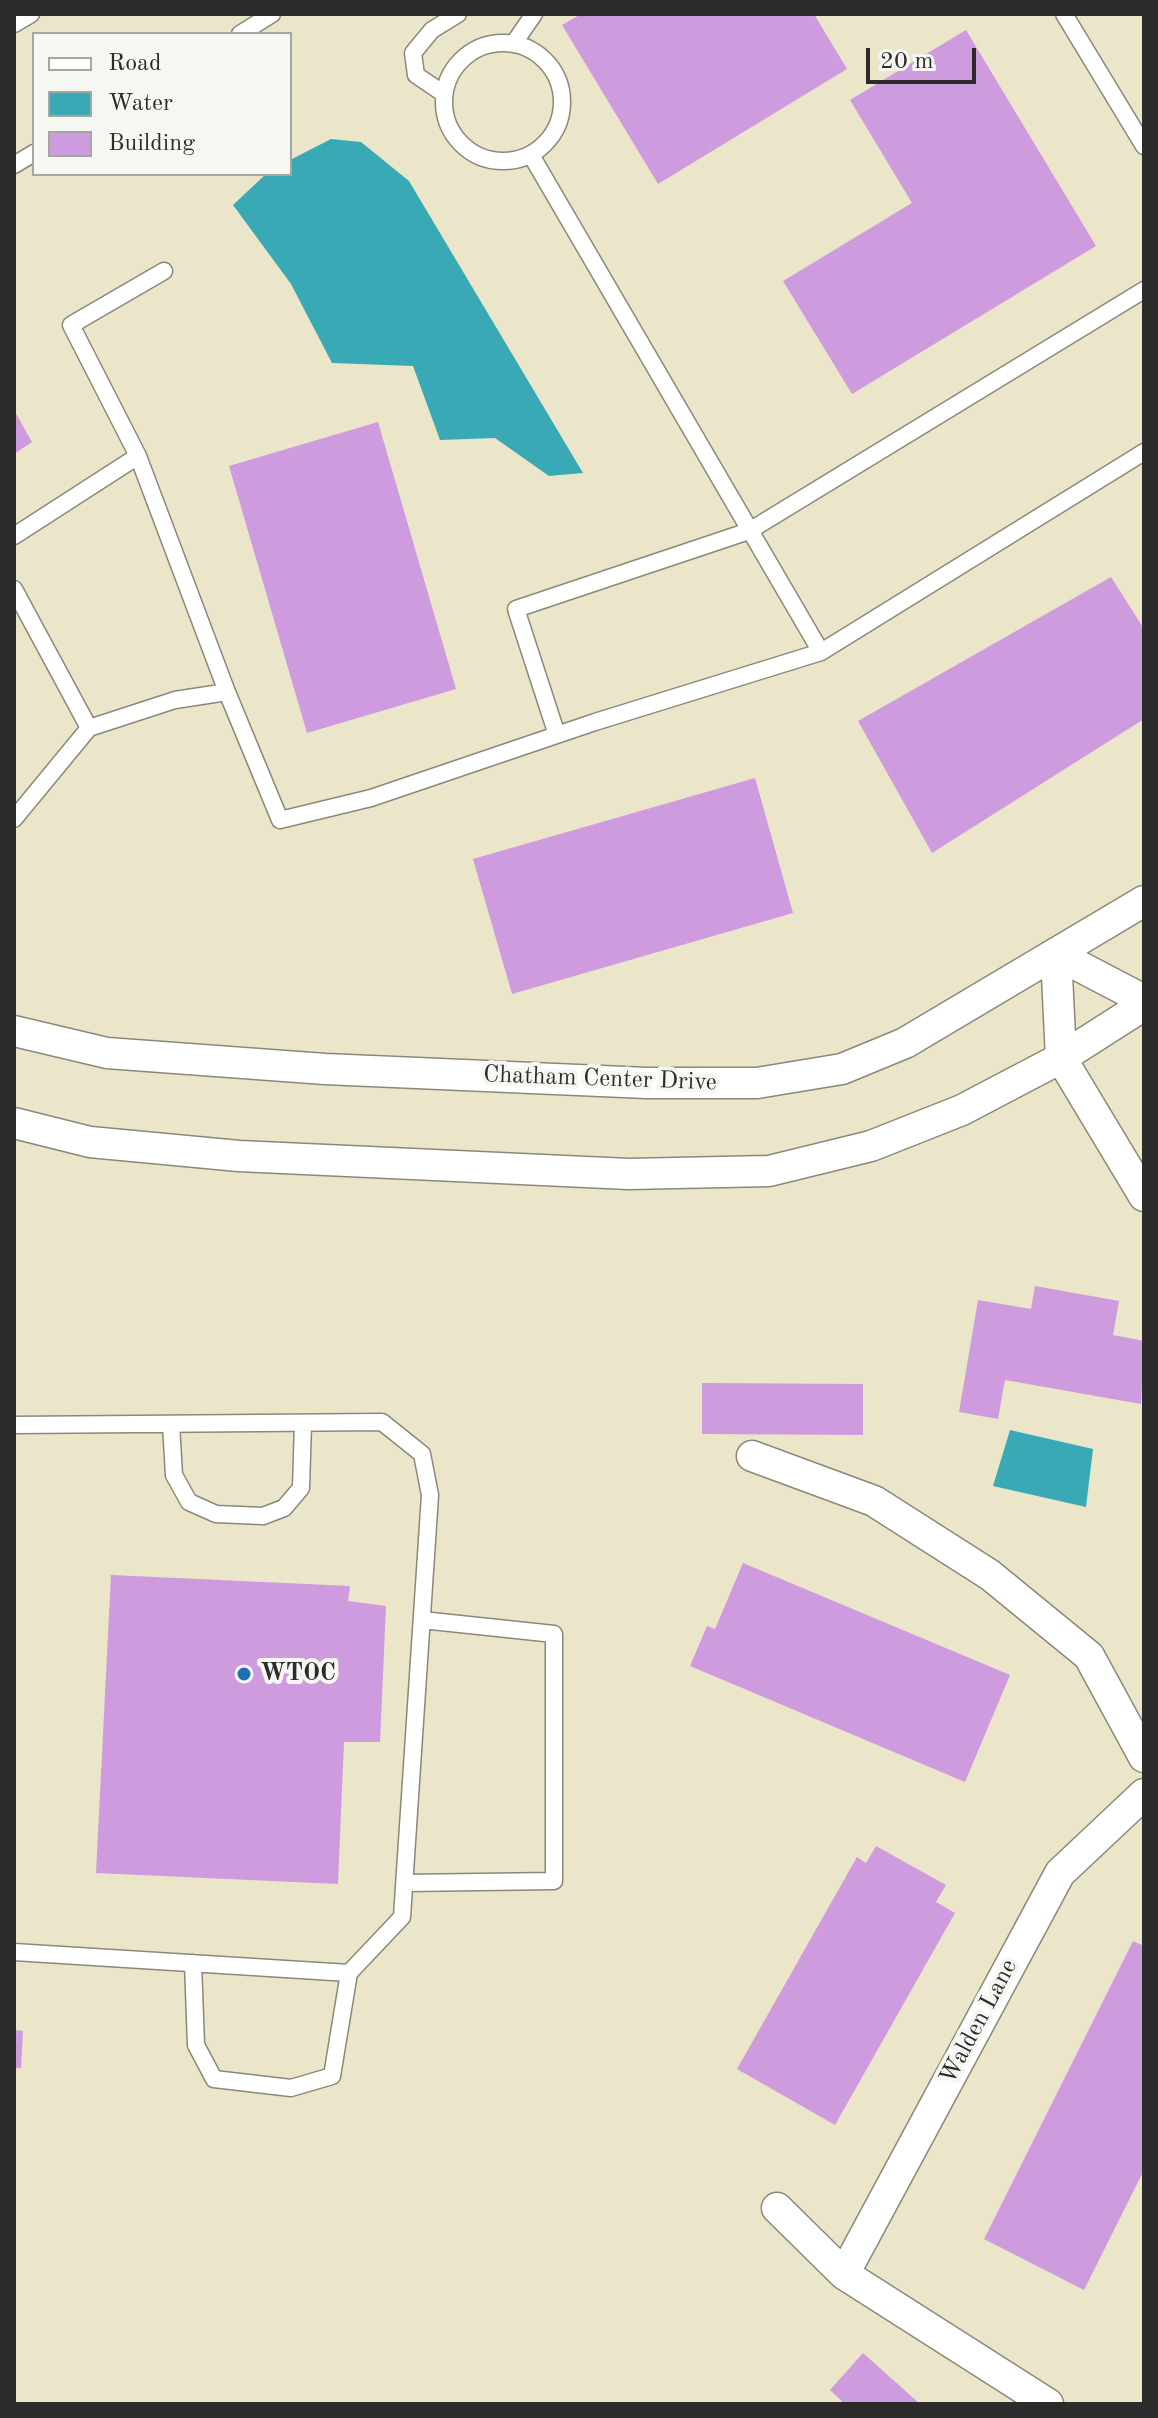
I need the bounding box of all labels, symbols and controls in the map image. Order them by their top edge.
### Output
legend [32,32,292,176]
scale bar [870,32,980,82]
text: 20 m [880,50,934,74]
text: Road [108,52,161,76]
text: Water [108,92,173,116]
text: Building [108,132,195,156]
street label: Chatham Center Drive [483,1061,717,1097]
place label: WTOC [260,1660,336,1688]
marker: WTOC [235,1665,253,1683]
street label: Walden Lane [934,1955,1024,2089]

